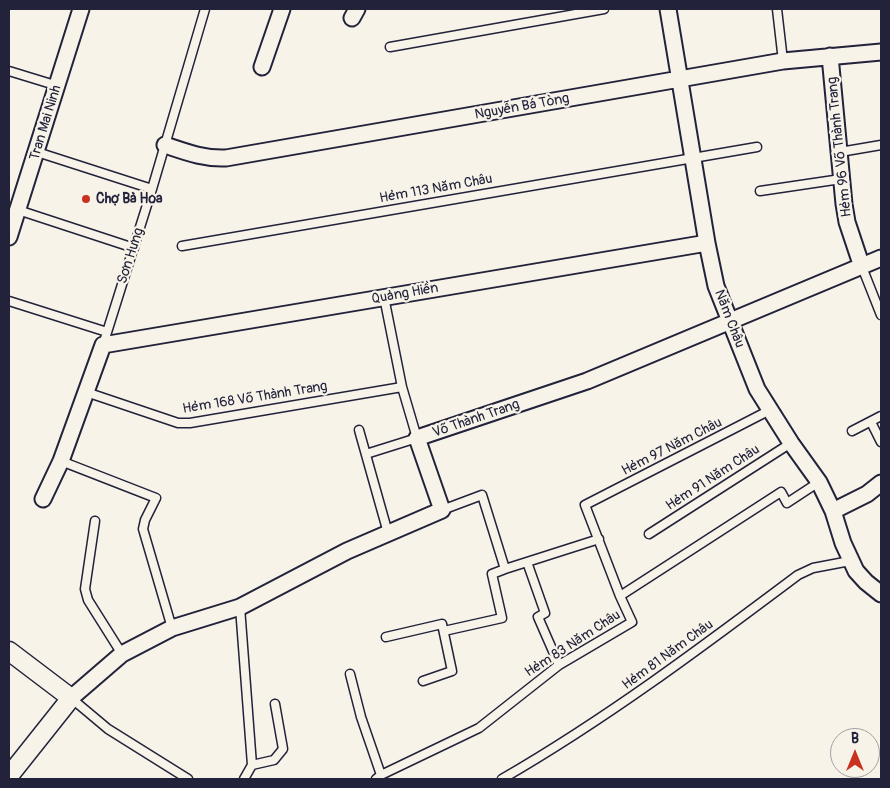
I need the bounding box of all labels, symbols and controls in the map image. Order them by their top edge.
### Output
street label: Hẻm 96 Võ Thành Trang [824,76,856,218]
street label: Tran Mai Ninh [27,83,65,163]
street label: Nguyễn Bá Tòng [473,90,571,124]
street label: Hẻm 113 Năm Châu [378,171,494,207]
place label: Chợ Bà Hoa [96,191,162,207]
marker: Chợ Bà Hoa [80,193,92,205]
street label: Sơn Hưng [114,226,148,286]
street label: Quảng Hiền [370,280,440,308]
street label: Năm Châu [710,288,748,350]
street label: Hẻm 168 Võ Thành Trang [181,378,329,418]
street label: Võ Thành Trang [430,396,522,442]
street label: Hẻm 97 Năm Châu [619,414,725,480]
street label: Hẻm 91 Năm Châu [663,441,763,515]
street label: Hẻm 83 Năm Châu [522,607,624,681]
street label: Hẻm 81 Năm Châu [619,616,717,694]
north arrow [830,728,880,778]
text: B [851,730,859,747]

